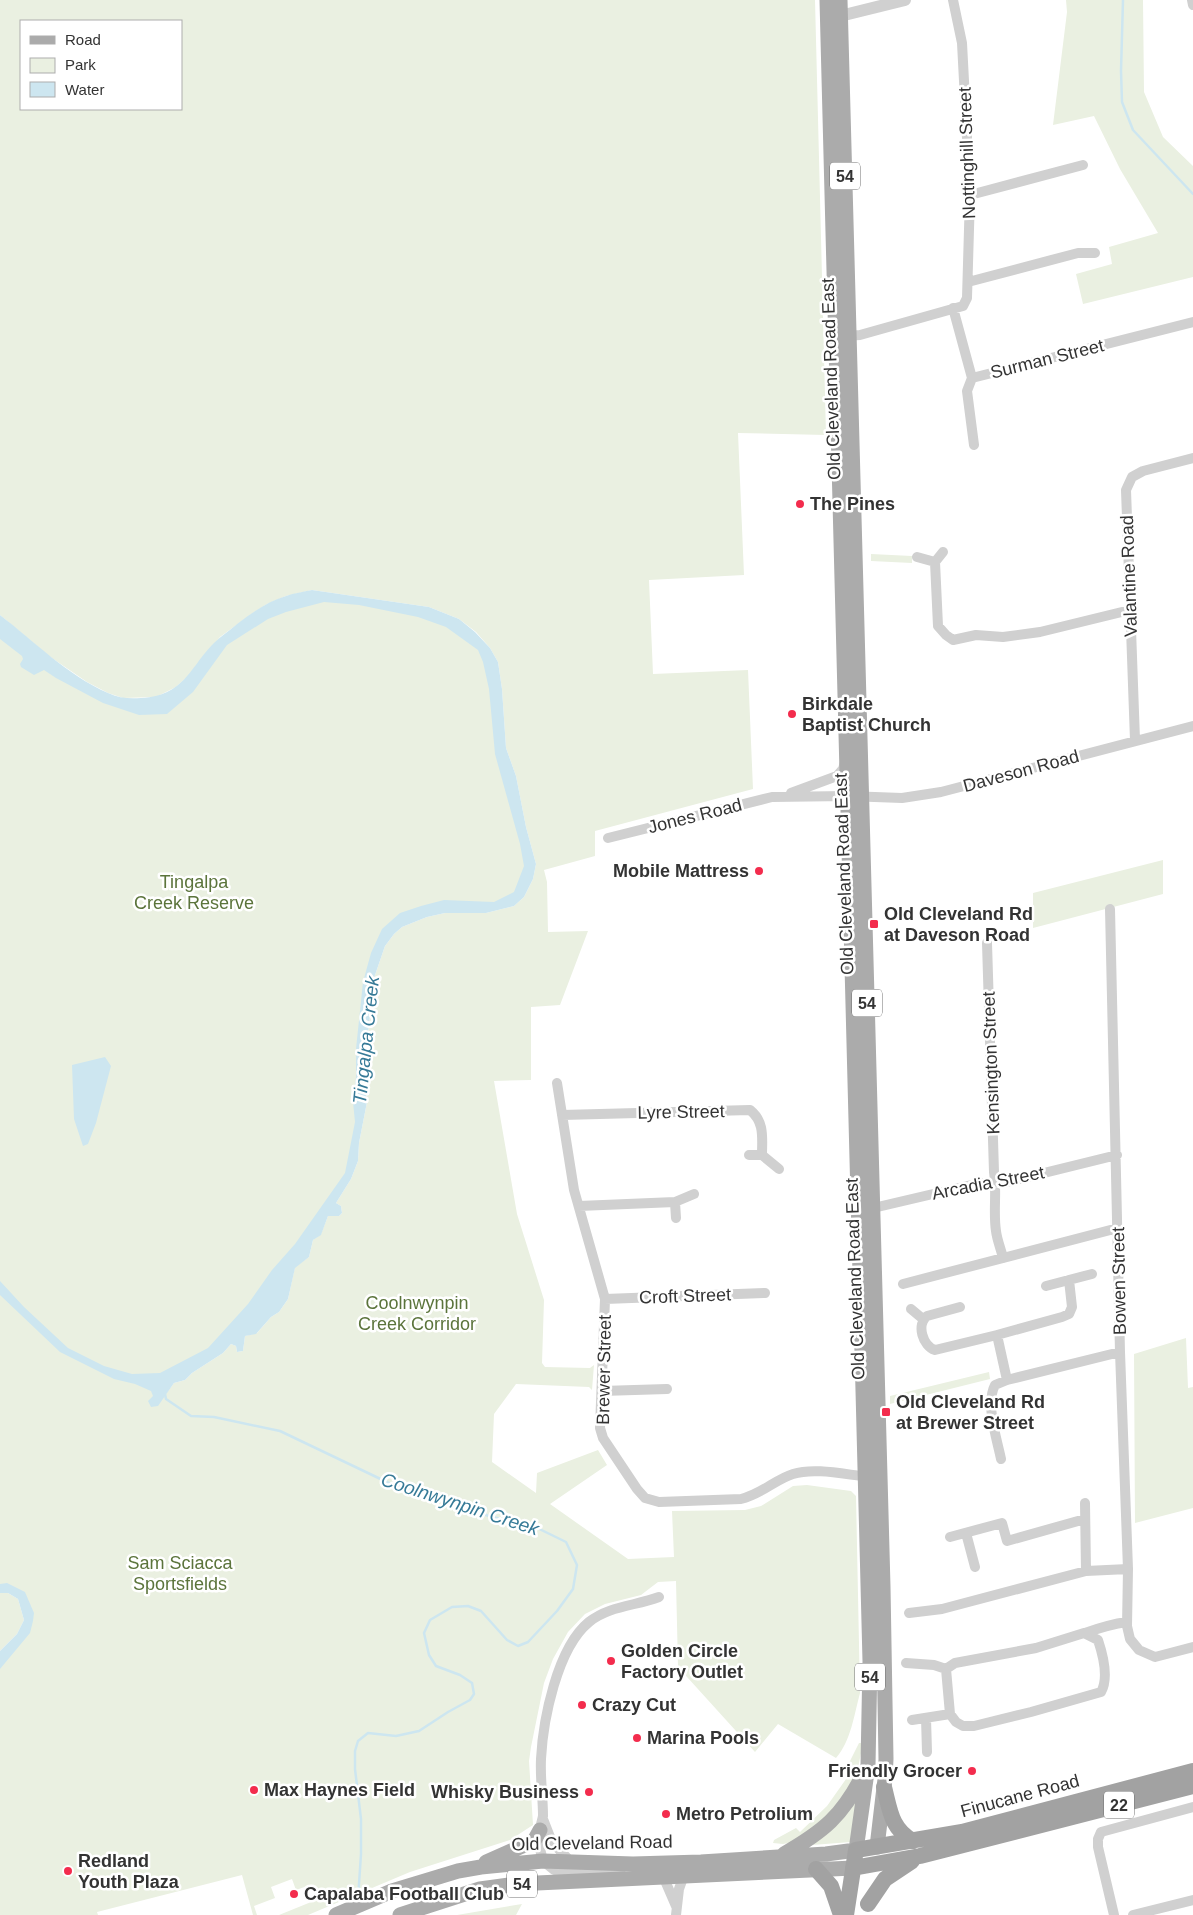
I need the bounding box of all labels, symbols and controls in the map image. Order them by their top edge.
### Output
legend [20,20,182,110]
text: Road [65,31,101,48]
text: Park [65,56,96,73]
text: Water [65,81,104,98]
street label: Nottinghill Street [955,87,979,219]
road number: 54 [830,162,860,190]
street label: Old Cleveland Road East [817,278,845,480]
street label: Surman Street [988,335,1106,383]
place label: The Pines [810,494,895,514]
marker: The Pines [794,498,806,510]
street label: Valantine Road [1117,515,1141,637]
place label: Birkdale Baptist Church [802,694,931,735]
marker: Birkdale Baptist Church [786,708,798,720]
street label: Daveson Road [961,746,1081,796]
street label: Old Cleveland Road East [830,773,858,975]
street label: Jones Road [646,795,744,837]
place label: Mobile Mattress [613,861,749,881]
marker: Mobile Mattress [753,865,765,877]
park label: Tingalpa Creek Reserve [134,872,254,913]
place label: Old Cleveland Rd at Daveson Road [884,904,1033,945]
marker: Old Cleveland Rd at Daveson Road [868,918,880,930]
water label: Tingalpa Creek [349,973,383,1105]
road number: 54 [852,990,882,1016]
street label: Kensington Street [979,991,1003,1135]
street label: Lyre Street [637,1101,725,1123]
street label: Arcadia Street [930,1162,1046,1204]
street label: Old Cleveland Road East [841,1178,869,1380]
street label: Bowen Street [1108,1227,1130,1335]
street label: Croft Street [639,1284,731,1308]
park label: Coolnwynpin Creek Corridor [358,1293,476,1334]
street label: Brewer Street [593,1315,615,1425]
place label: Old Cleveland Rd at Brewer Street [896,1392,1045,1433]
marker: Old Cleveland Rd at Brewer Street [880,1406,892,1418]
water label: Coolnwynpin Creek [378,1469,543,1540]
park label: Sam Sciacca Sportsfields [127,1553,234,1594]
place label: Golden Circle Factory Outlet [621,1641,743,1682]
marker: Golden Circle Factory Outlet [605,1655,617,1667]
road number: 54 [855,1664,885,1690]
place label: Crazy Cut [592,1695,676,1715]
marker: Crazy Cut [576,1699,588,1711]
place label: Marina Pools [647,1728,759,1748]
marker: Marina Pools [631,1732,643,1744]
place label: Friendly Grocer [828,1761,962,1781]
marker: Friendly Grocer [966,1765,978,1777]
street label: Finucane Road [958,1771,1082,1821]
place label: Max Haynes Field [264,1780,415,1800]
place label: Whisky Business [431,1782,579,1802]
marker: Max Haynes Field [248,1784,260,1796]
marker: Whisky Business [583,1786,595,1798]
road number: 22 [1104,1792,1134,1818]
place label: Metro Petrolium [676,1804,813,1824]
marker: Metro Petrolium [660,1808,672,1820]
street label: Old Cleveland Road [511,1832,673,1854]
place label: Redland Youth Plaza [78,1851,180,1892]
marker: Redland Youth Plaza [62,1865,74,1877]
road number: 54 [507,1870,537,1898]
place label: Capalaba Football Club [304,1884,504,1904]
marker: Capalaba Football Club [288,1888,300,1900]

